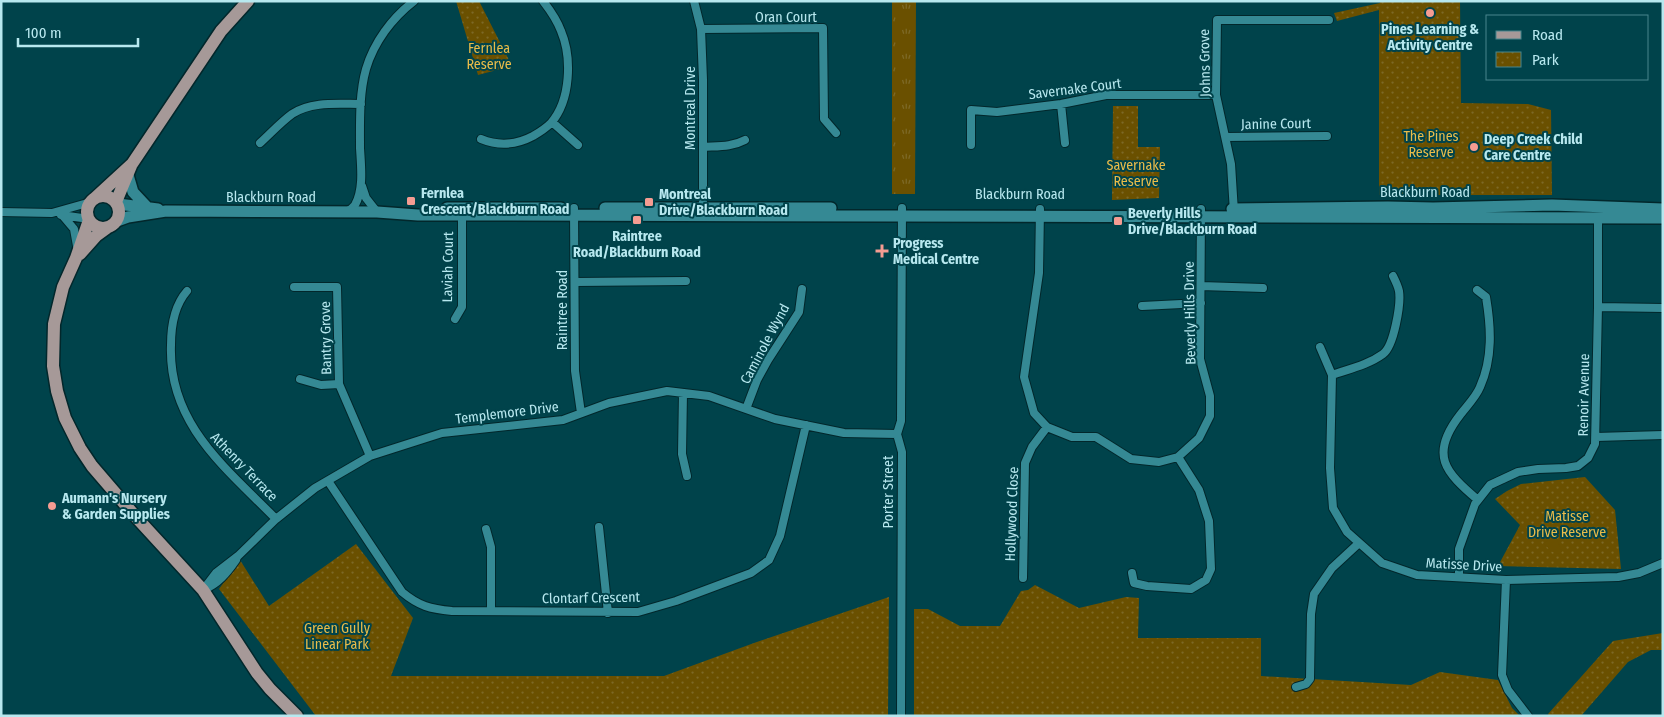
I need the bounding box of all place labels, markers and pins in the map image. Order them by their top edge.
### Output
marker: Pines Learning & Activity Centre [1424,7,1436,19]
place label: Pines Learning & Activity Centre [1381,21,1479,54]
place label: Deep Creek Child Care Centre [1484,131,1583,164]
marker: Deep Creek Child Care Centre [1468,141,1480,153]
place label: Fernlea Crescent/Blackburn Road [421,185,569,218]
place label: Montreal Drive/Blackburn Road [659,186,788,219]
marker: Fernlea Crescent/Blackburn Road [405,195,417,207]
marker: Montreal Drive/Blackburn Road [643,196,655,208]
place label: Beverly Hills Drive/Blackburn Road [1128,205,1257,238]
marker: Raintree Road/Blackburn Road [631,214,643,226]
marker: Beverly Hills Drive/Blackburn Road [1112,215,1124,227]
place label: Raintree Road/Blackburn Road [573,228,701,261]
place label: Progress Medical Centre [893,235,979,268]
marker: Progress Medical Centre [875,244,889,258]
place label: Aumann's Nursery & Garden Supplies [61,490,170,523]
marker: Aumann's Nursery & Garden Supplies [46,500,58,512]

